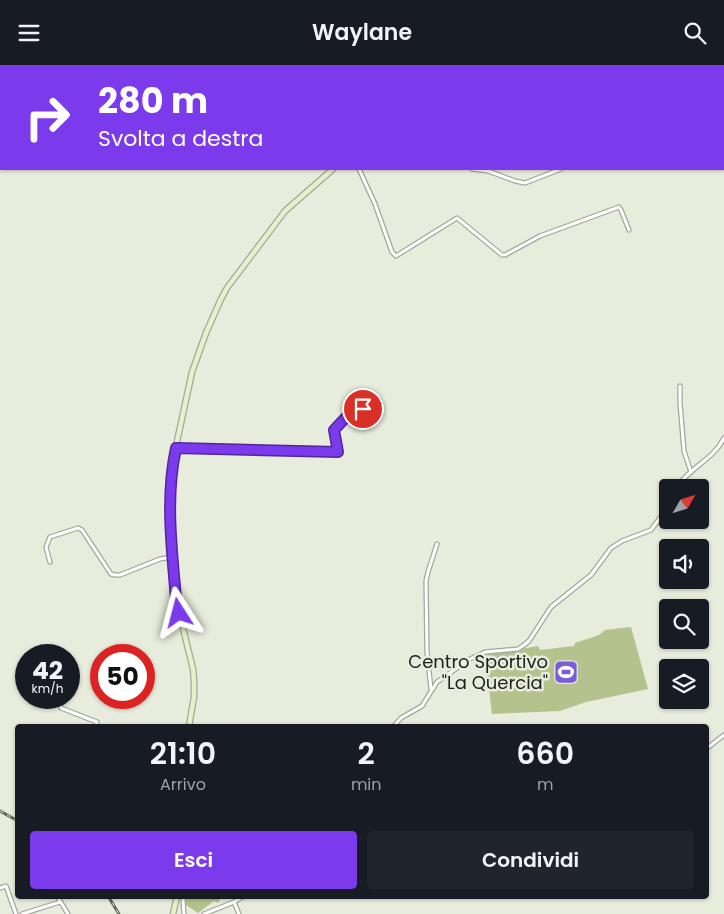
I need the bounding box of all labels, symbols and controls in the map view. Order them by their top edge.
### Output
text: Waylane [312,17,412,48]
icon: menu [15,19,43,47]
icon: search [681,19,709,47]
text: 280 m [98,76,208,125]
icon: right [15,85,80,150]
text: Svolta a destra [98,123,263,154]
pin [342,388,384,430]
icon: arrive [349,395,377,423]
north arrow [659,479,709,529]
map controls [659,479,709,709]
button: sound [659,539,709,589]
position arrow [152,586,204,638]
button: search [659,599,709,649]
speed limit sign: 50 [90,644,155,709]
place label: Centro Sportivo "La Quercia" [408,649,548,695]
text: 42 [32,653,63,688]
sports icon: Centro Sportivo "La Quercia" [553,659,579,685]
button: layers [659,659,709,709]
text: km/h [32,680,63,697]
text: 21:10 [150,732,216,775]
text: 2 [358,732,375,775]
text: 660 [516,732,574,775]
text: Arrivo [160,773,206,796]
text: min [351,773,382,796]
text: m [537,773,553,796]
button: Esci [30,831,357,889]
button: Condividi [367,831,694,889]

